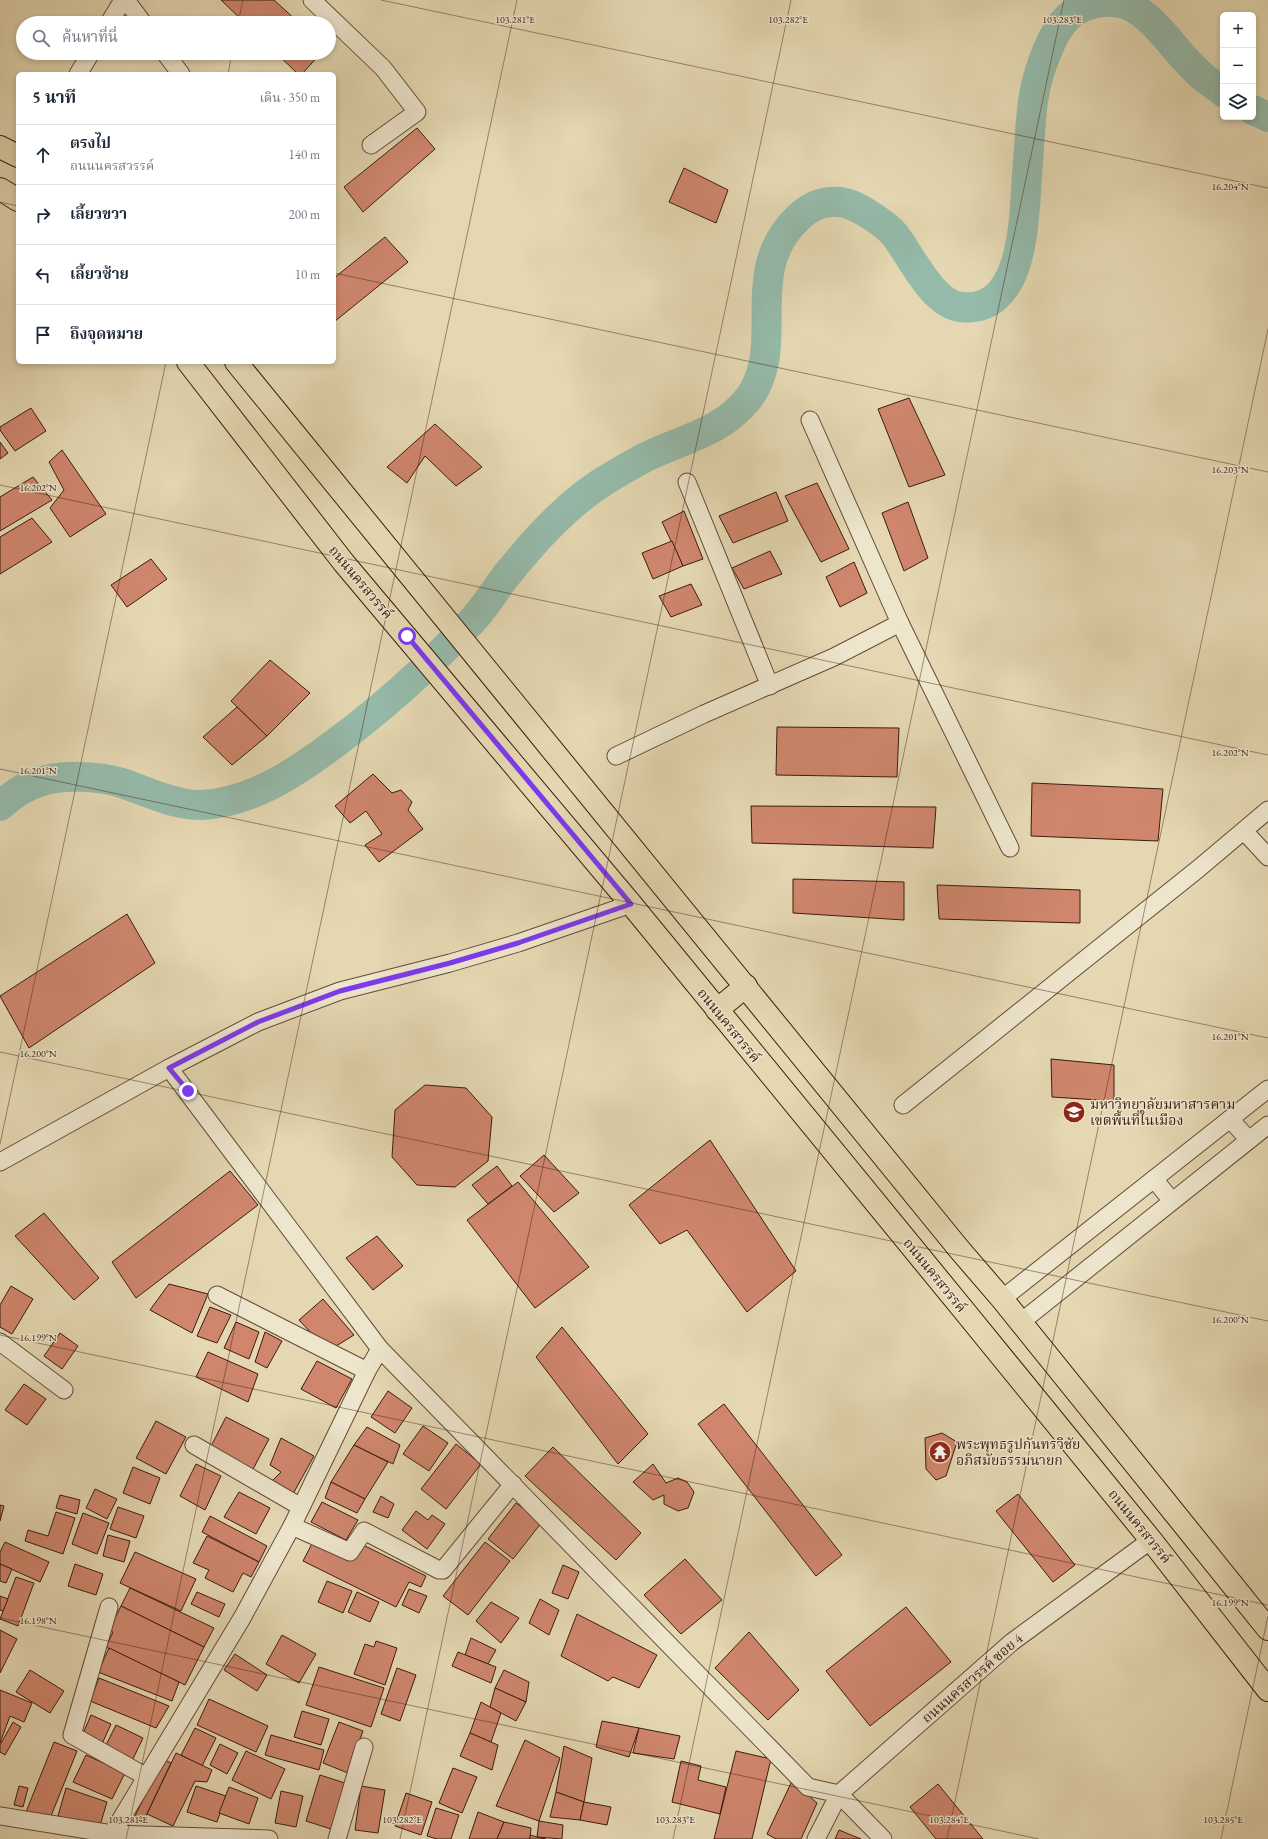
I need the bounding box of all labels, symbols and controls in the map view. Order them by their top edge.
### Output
map controls [1220,12,1256,120]
button: + [1220,12,1256,48]
text: 103.281°E [495,13,535,26]
text: 103.282°E [768,13,808,26]
text: 103.283°E [1042,13,1082,26]
search box [16,16,336,60]
icon: search [30,27,52,49]
text: ค้นหาที่นี่ [62,27,118,46]
button: − [1220,48,1256,84]
button: layers [1220,84,1256,120]
text: 5 นาที [32,86,76,108]
text: เดิน · 350 m [259,89,320,106]
text: ตรงไป [70,133,111,152]
icon: ahead [32,144,54,166]
text: 140 m [289,146,320,163]
text: ถนนนครสวรรค์ [70,157,154,174]
text: 16.204°N [1211,180,1249,193]
icon: right [32,204,54,226]
text: เลี้ยวขวา [70,204,127,223]
text: 200 m [289,206,320,223]
icon: left [32,264,54,286]
text: เลี้ยวซ้าย [70,264,129,283]
text: 10 m [295,266,320,283]
icon: arrive [32,324,54,346]
text: ถึงจุดหมาย [70,324,143,343]
text: 16.203°N [1211,463,1249,476]
text: 16.202°N [19,481,57,494]
street label: ถนนนครสวรรค์ [325,541,397,623]
route start [398,627,416,645]
text: 16.202°N [1211,746,1249,759]
text: 16.201°N [19,764,57,777]
street label: ถนนนครสวรรค์ [693,984,765,1066]
text: 16.201°N [1211,1030,1249,1043]
text: 16.200°N [19,1047,57,1060]
route end [179,1082,197,1100]
place label: มหาวิทยาลัยมหาสารคาม เขตพื้นที่ในเมือง [1090,1095,1235,1129]
school or university icon: มหาวิทยาลัยมหาสารคาม เขตพื้นที่ในเมือง [1061,1099,1087,1125]
street label: ถนนนครสวรรค์ [899,1234,971,1316]
text: 16.200°N [1211,1313,1249,1326]
text: 16.199°N [19,1331,57,1344]
place label: พระพุทธรูปกันทรวิชัย อภิสมัยธรรมนายก [956,1435,1080,1469]
temple icon: พระพุทธรูปกันทรวิชัย อภิสมัยธรรมนายก [927,1439,953,1465]
street label: ถนนนครสวรรค์ [1104,1485,1176,1567]
text: 16.199°N [1211,1596,1249,1609]
text: 16.198°N [19,1614,57,1627]
street label: ถนนนครสวรรค์ ซอย 4 [918,1629,1026,1727]
text: 103.281°E [108,1813,148,1826]
text: 103.282°E [382,1813,422,1826]
text: 103.283°E [655,1813,695,1826]
text: 103.284°E [929,1813,969,1826]
text: 103.285°E [1203,1813,1243,1826]

